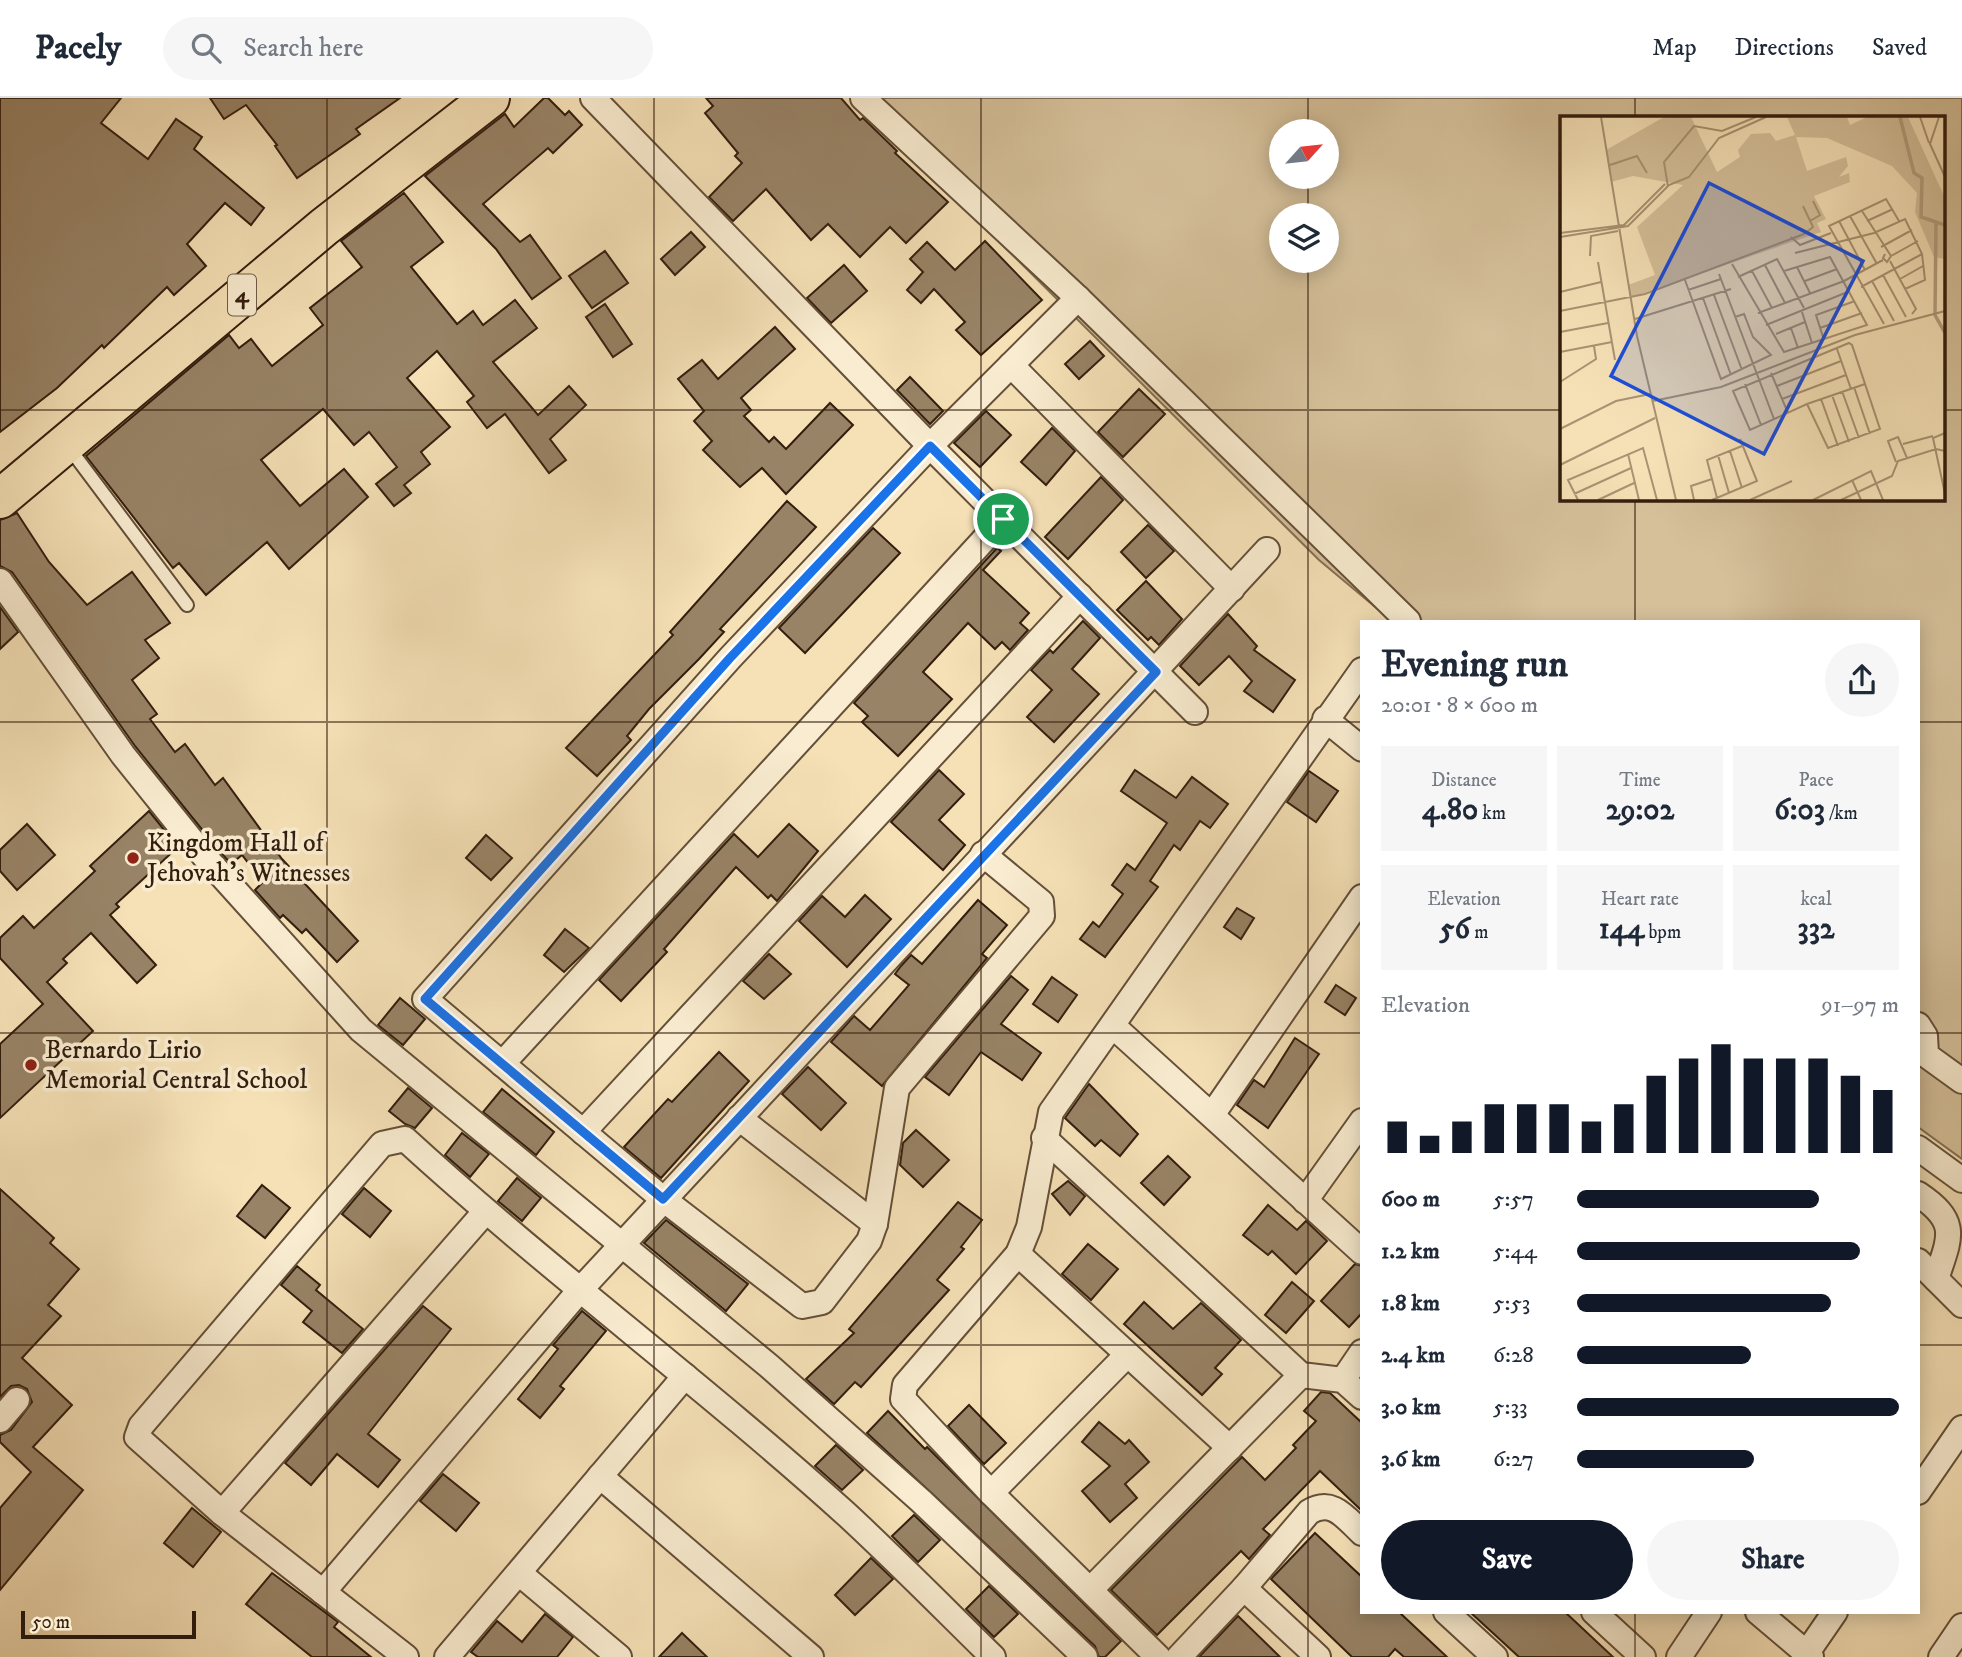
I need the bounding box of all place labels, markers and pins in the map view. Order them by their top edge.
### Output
pin [973,489,1033,549]
place label: Kingdom Hall of Jehovah's Witnesses [145,827,350,890]
marker: Kingdom Hall of Jehovah's Witnesses [125,850,141,866]
place label: Bernardo Lirio Memorial Central School [45,1034,307,1097]
marker: Bernardo Lirio Memorial Central School [23,1057,39,1073]

